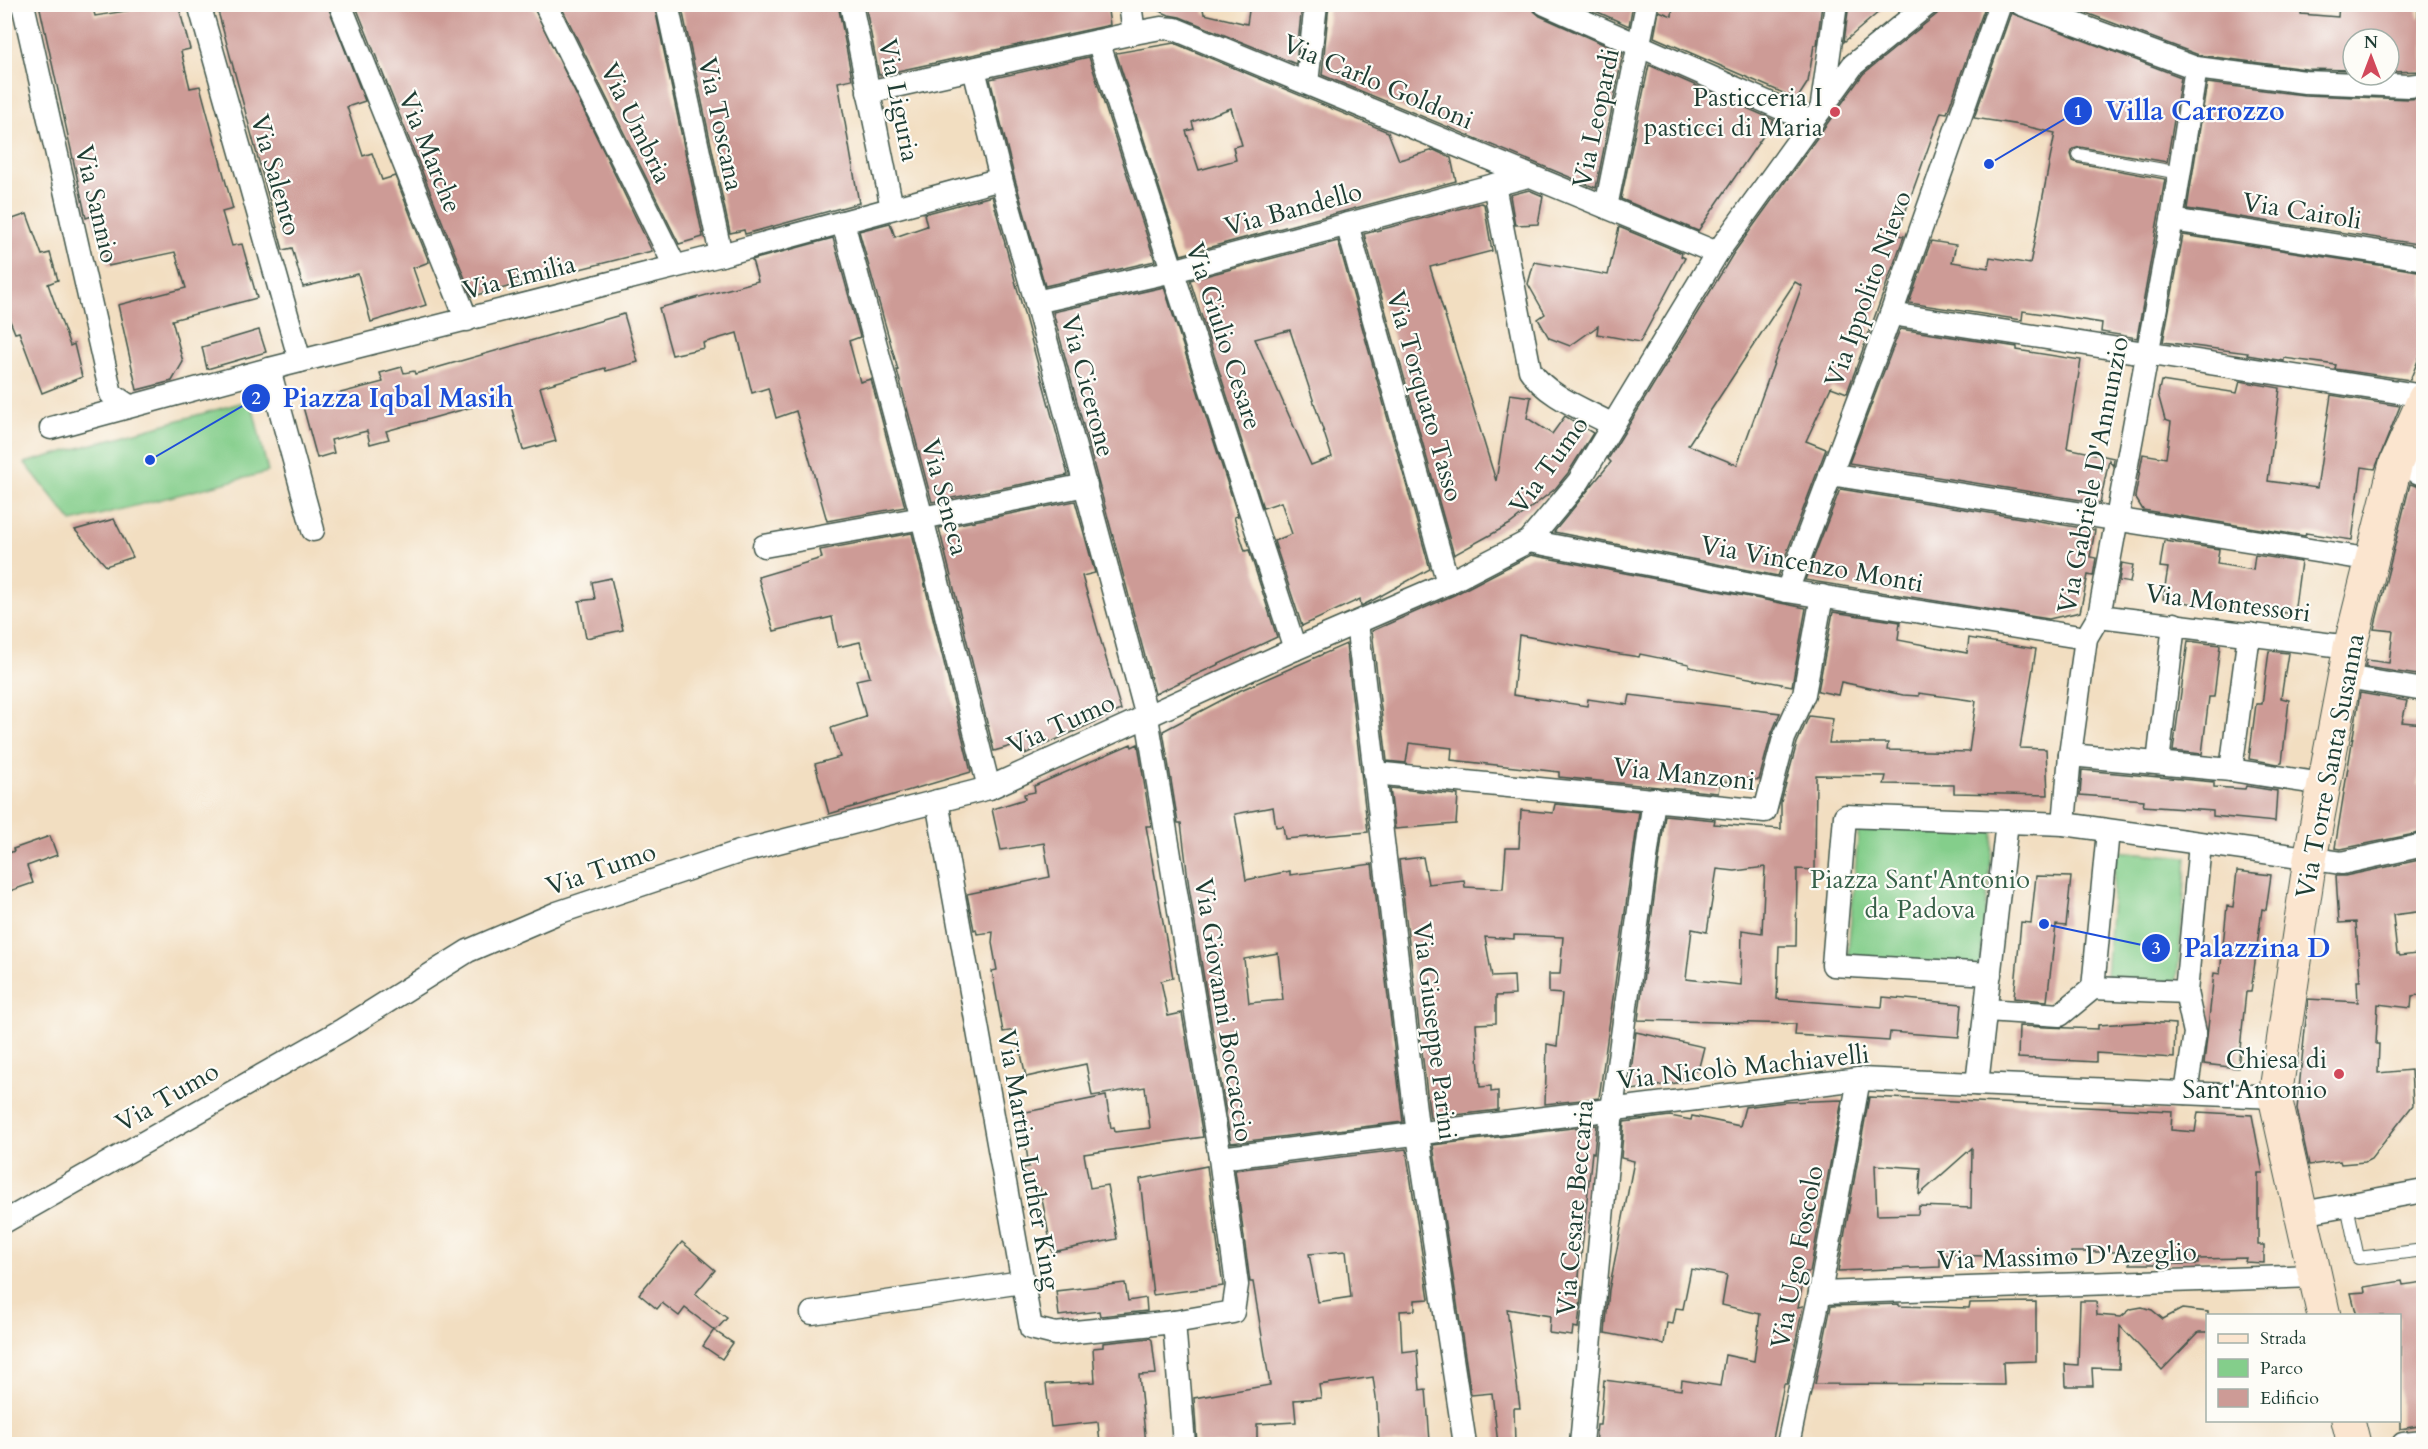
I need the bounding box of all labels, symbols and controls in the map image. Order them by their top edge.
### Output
street label: Via Carlo Goldoni [1277,26,1479,138]
north arrow [2341,27,2401,87]
text: N [2364,32,2378,54]
street label: Via Liguria [870,36,928,164]
street label: Via Leopardi [1564,45,1628,191]
street label: Via Toscana [690,54,752,194]
street label: Via Umbria [592,57,680,189]
place label: Pasticceria I pasticci di Maria [1644,80,1823,145]
street label: Via Marche [390,86,470,218]
callout: Villa Carrozzo [2063,88,2297,133]
text: Villa Carrozzo [2105,93,2285,130]
text: 1 [2073,99,2083,124]
marker: Pasticceria I pasticci di Maria [1828,105,1842,119]
street label: Via Salento [242,110,310,240]
street label: Via Sannio [66,142,128,266]
street label: Via Bandello [1220,174,1366,244]
street label: Via Cairoli [2240,184,2364,238]
street label: Via Ippolito Nievo [1816,186,1920,392]
street label: Via Giulio Cesare [1177,238,1271,434]
street label: Via Emilia [459,246,579,308]
street label: Via Torquato Tasso [1378,287,1472,505]
street label: Via Cicerone [1052,311,1124,461]
street label: Via Gabriele D'Annunzio [2049,333,2137,617]
callout: Piazza Iqbal Masih [241,376,526,421]
text: Piazza Iqbal Masih [282,380,514,417]
text: 2 [251,386,261,411]
street label: Via Tumo [1501,409,1597,521]
street label: Via Seneca [913,435,977,559]
street label: Via Vincenzo Monti [1698,527,1926,601]
street label: Via Montessori [2143,576,2313,630]
street label: Via Torre Santa Susanna [2287,631,2373,901]
street label: Via Tumo [1002,685,1120,763]
street label: Via Manzoni [1611,749,1757,799]
street label: Via Tumo [541,834,661,904]
park label: Piazza Sant'Antonio da Padova [1810,862,2030,927]
street label: Via Giovanni Boccaccio [1186,876,1262,1144]
street label: Via Giuseppe Parini [1404,920,1466,1142]
callout: Palazzina D [2141,925,2342,970]
text: Palazzina D [2184,930,2330,967]
text: 3 [2151,936,2161,961]
street label: Via Martin Luther King [989,1027,1069,1293]
street label: Via Nicolò Machiavelli [1615,1036,1871,1098]
place label: Chiesa di Sant'Antonio [2182,1042,2327,1107]
street label: Via Tumo [109,1053,225,1141]
marker: Chiesa di Sant'Antonio [2332,1067,2346,1081]
street label: Via Cesare Beccaria [1548,1098,1602,1318]
street label: Via Ugo Foscolo [1762,1163,1832,1351]
street label: Via Massimo D'Azeglio [1937,1234,2197,1278]
legend [2206,1314,2401,1422]
text: Strada [2260,1326,2307,1351]
text: Parco [2260,1356,2303,1381]
text: Edificio [2260,1386,2319,1411]

